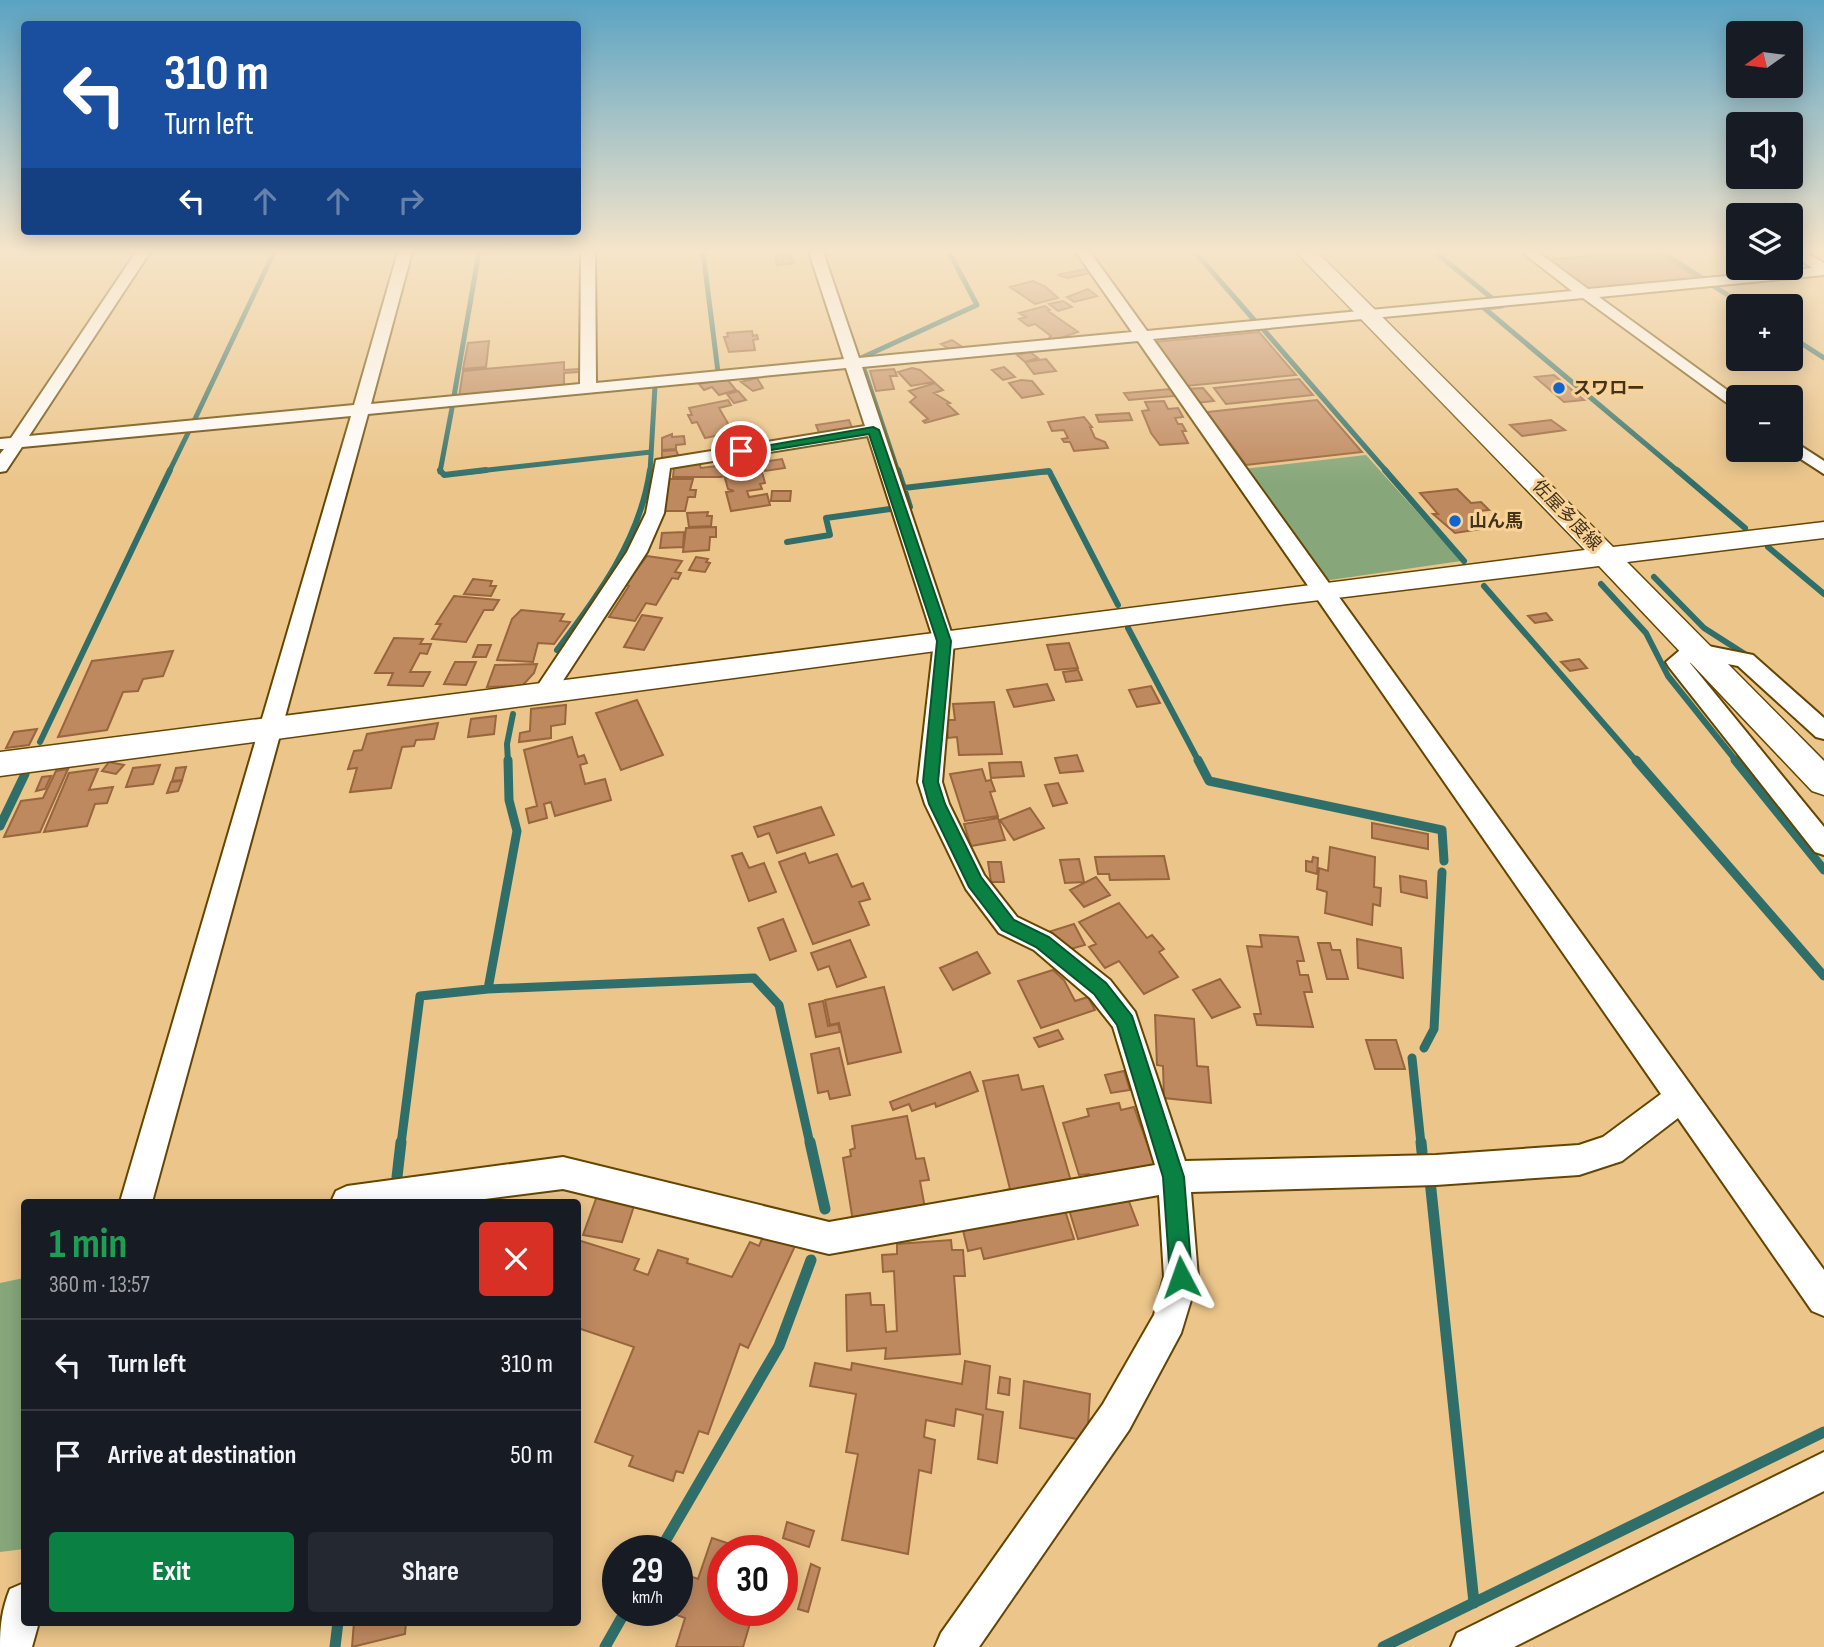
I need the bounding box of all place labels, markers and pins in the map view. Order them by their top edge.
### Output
place label: スワロー [1573,378,1645,399]
marker: スワロー [1551,380,1567,396]
pin [711,421,771,481]
place label: 山ん馬 [1469,511,1523,532]
marker: 山ん馬 [1447,513,1463,529]

